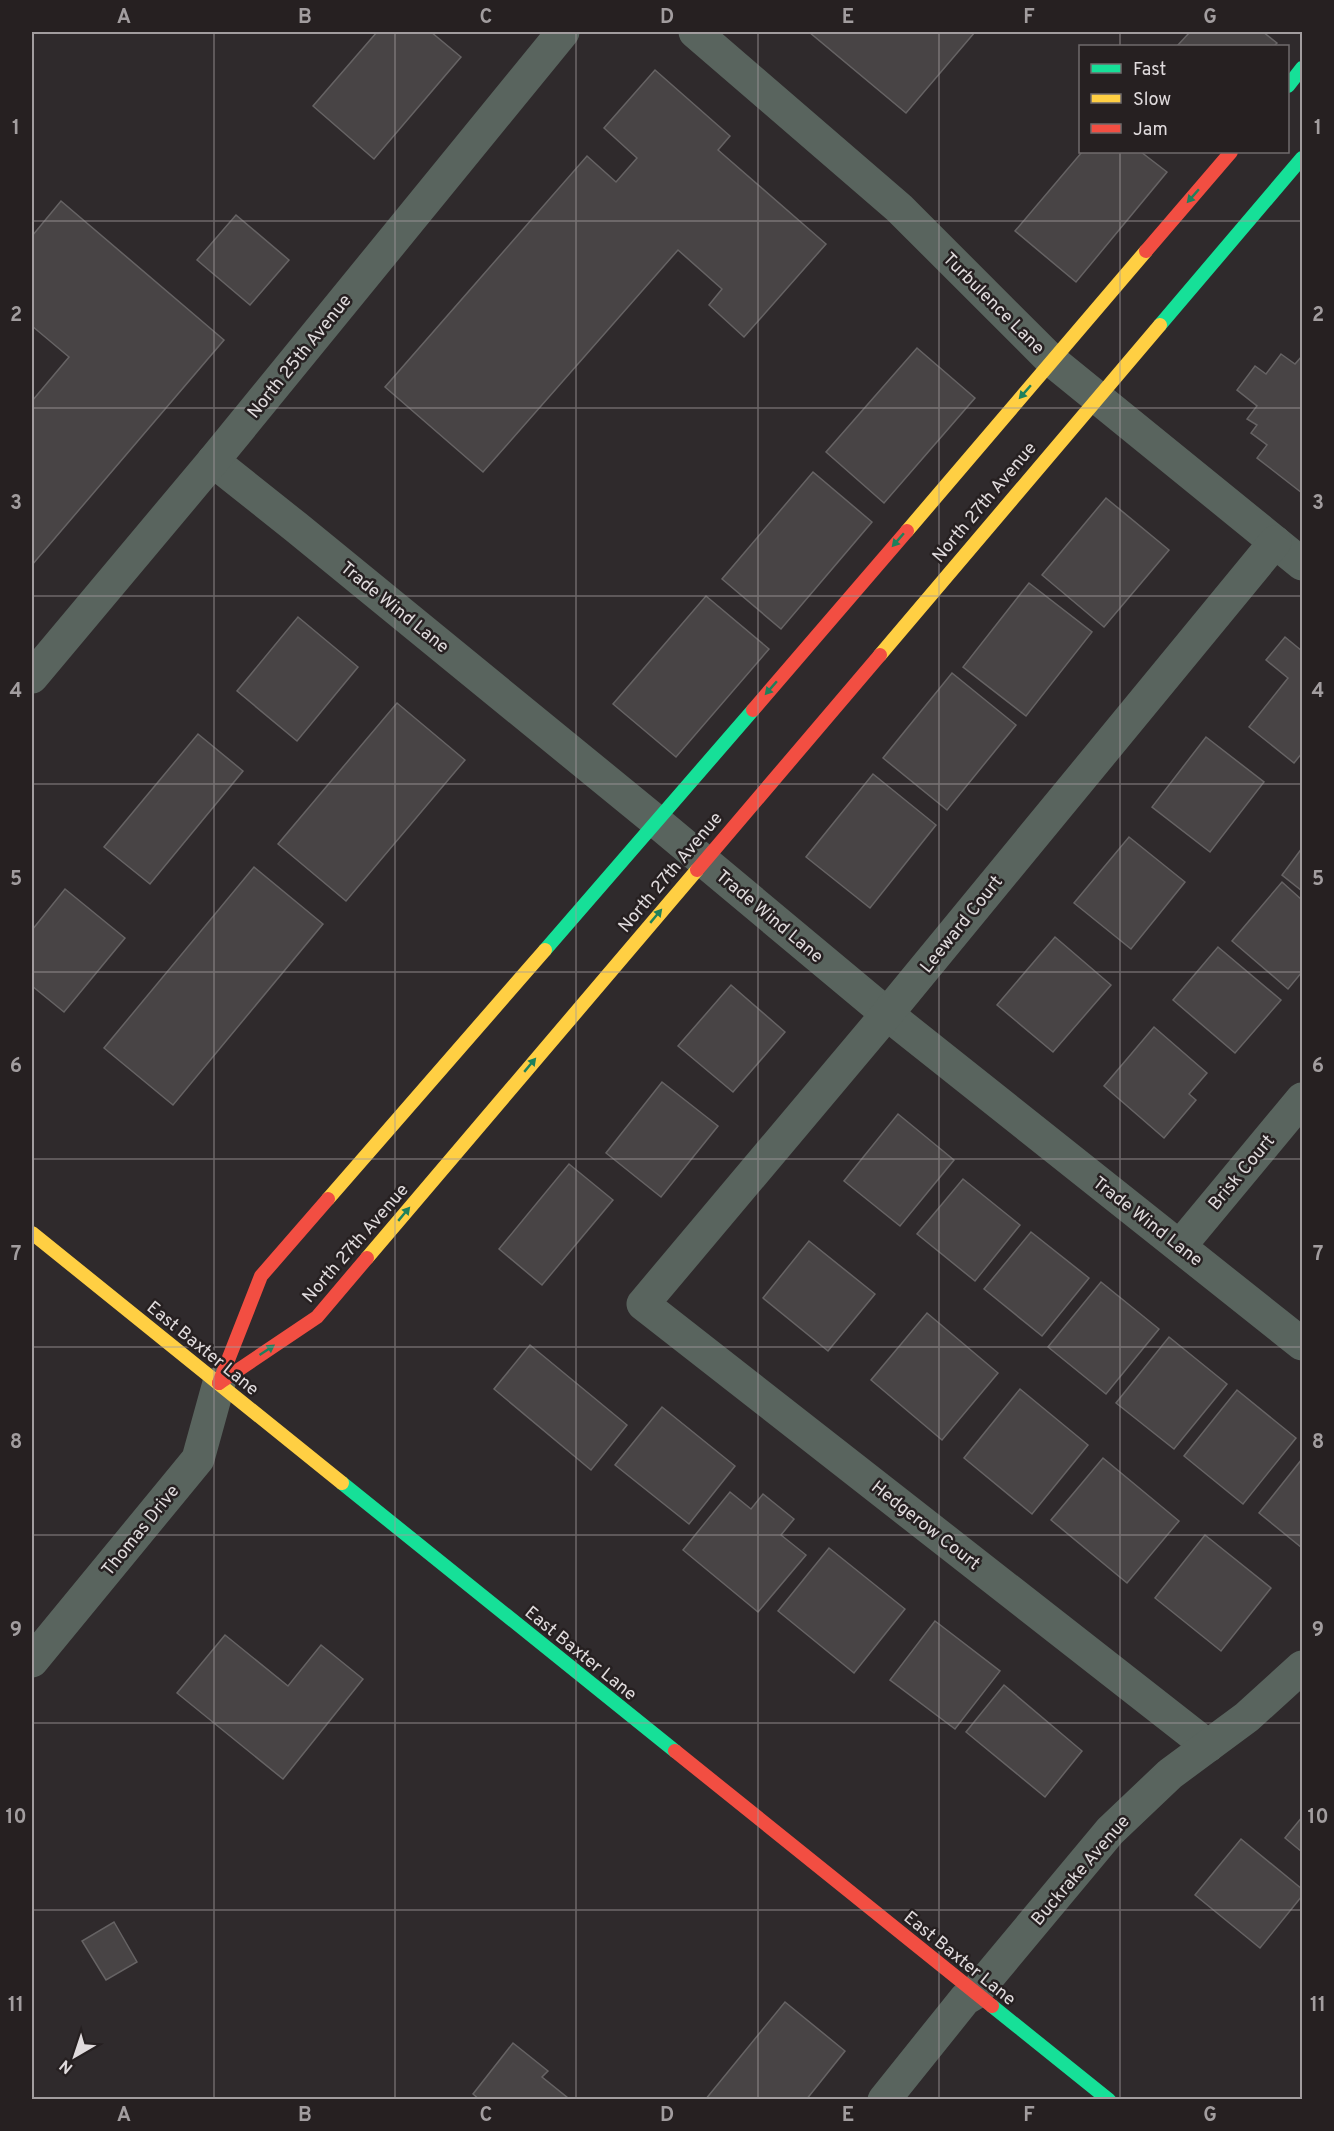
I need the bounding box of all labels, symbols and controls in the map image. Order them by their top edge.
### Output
text: A [117,5,131,31]
text: B [298,5,312,31]
text: C [480,5,492,31]
text: D [660,5,674,31]
text: E [842,5,854,31]
text: F [1023,5,1035,31]
text: G [1203,5,1217,31]
legend [1079,45,1289,153]
text: Fast [1133,59,1166,82]
text: Slow [1133,89,1171,112]
text: 1 [12,116,20,142]
text: 1 [1314,116,1322,142]
text: Jam [1133,119,1168,142]
one-way arrow [1187,188,1200,203]
street label: Turbulence Lane [937,248,1049,360]
street label: North 25th Avenue [243,290,357,424]
text: 2 [10,303,22,329]
text: 2 [1312,303,1324,329]
one-way arrow [1019,384,1032,399]
street label: North 27th Avenue [928,438,1042,568]
text: 3 [10,491,22,517]
text: 3 [1312,491,1324,517]
one-way arrow [892,532,905,547]
street label: Trade Wind Lane [335,557,453,659]
text: 4 [10,679,22,705]
text: 4 [1312,679,1324,705]
one-way arrow [765,680,778,696]
street label: North 27th Avenue [614,808,728,938]
street label: Trade Wind Lane [711,866,827,969]
text: 5 [10,867,22,893]
text: 5 [1312,867,1324,893]
street label: Leeward Court [916,871,1009,978]
one-way arrow [649,909,662,924]
text: 6 [10,1054,22,1080]
text: 6 [1312,1054,1324,1080]
one-way arrow [523,1058,536,1073]
street label: Brisk Court [1204,1130,1280,1215]
street label: Trade Wind Lane [1087,1172,1207,1272]
street label: North 27th Avenue [298,1180,414,1308]
one-way arrow [397,1207,410,1222]
text: 7 [11,1242,21,1268]
text: 7 [1313,1242,1323,1268]
street label: East Baxter Lane [141,1297,263,1401]
one-way arrow [259,1345,275,1356]
text: 8 [10,1430,22,1456]
text: 8 [1312,1430,1324,1456]
street label: Hedgerow Court [866,1476,984,1576]
street label: Thomas Drive [97,1481,185,1581]
street label: East Baxter Lane [519,1602,641,1706]
text: 9 [10,1618,22,1644]
text: 9 [1312,1618,1324,1644]
text: 10 [5,1805,27,1831]
text: 10 [1307,1805,1329,1831]
street label: Buckrake Avenue [1027,1811,1135,1931]
street label: East Baxter Lane [898,1907,1020,2011]
text: 11 [8,1993,24,2019]
text: 11 [1310,1993,1326,2019]
north arrow [45,2026,105,2086]
text: N [56,2055,78,2077]
text: A [117,2103,131,2129]
text: B [298,2103,312,2129]
text: C [480,2103,492,2129]
text: D [660,2103,674,2129]
text: E [842,2103,854,2129]
text: F [1023,2103,1035,2129]
text: G [1203,2103,1217,2129]

